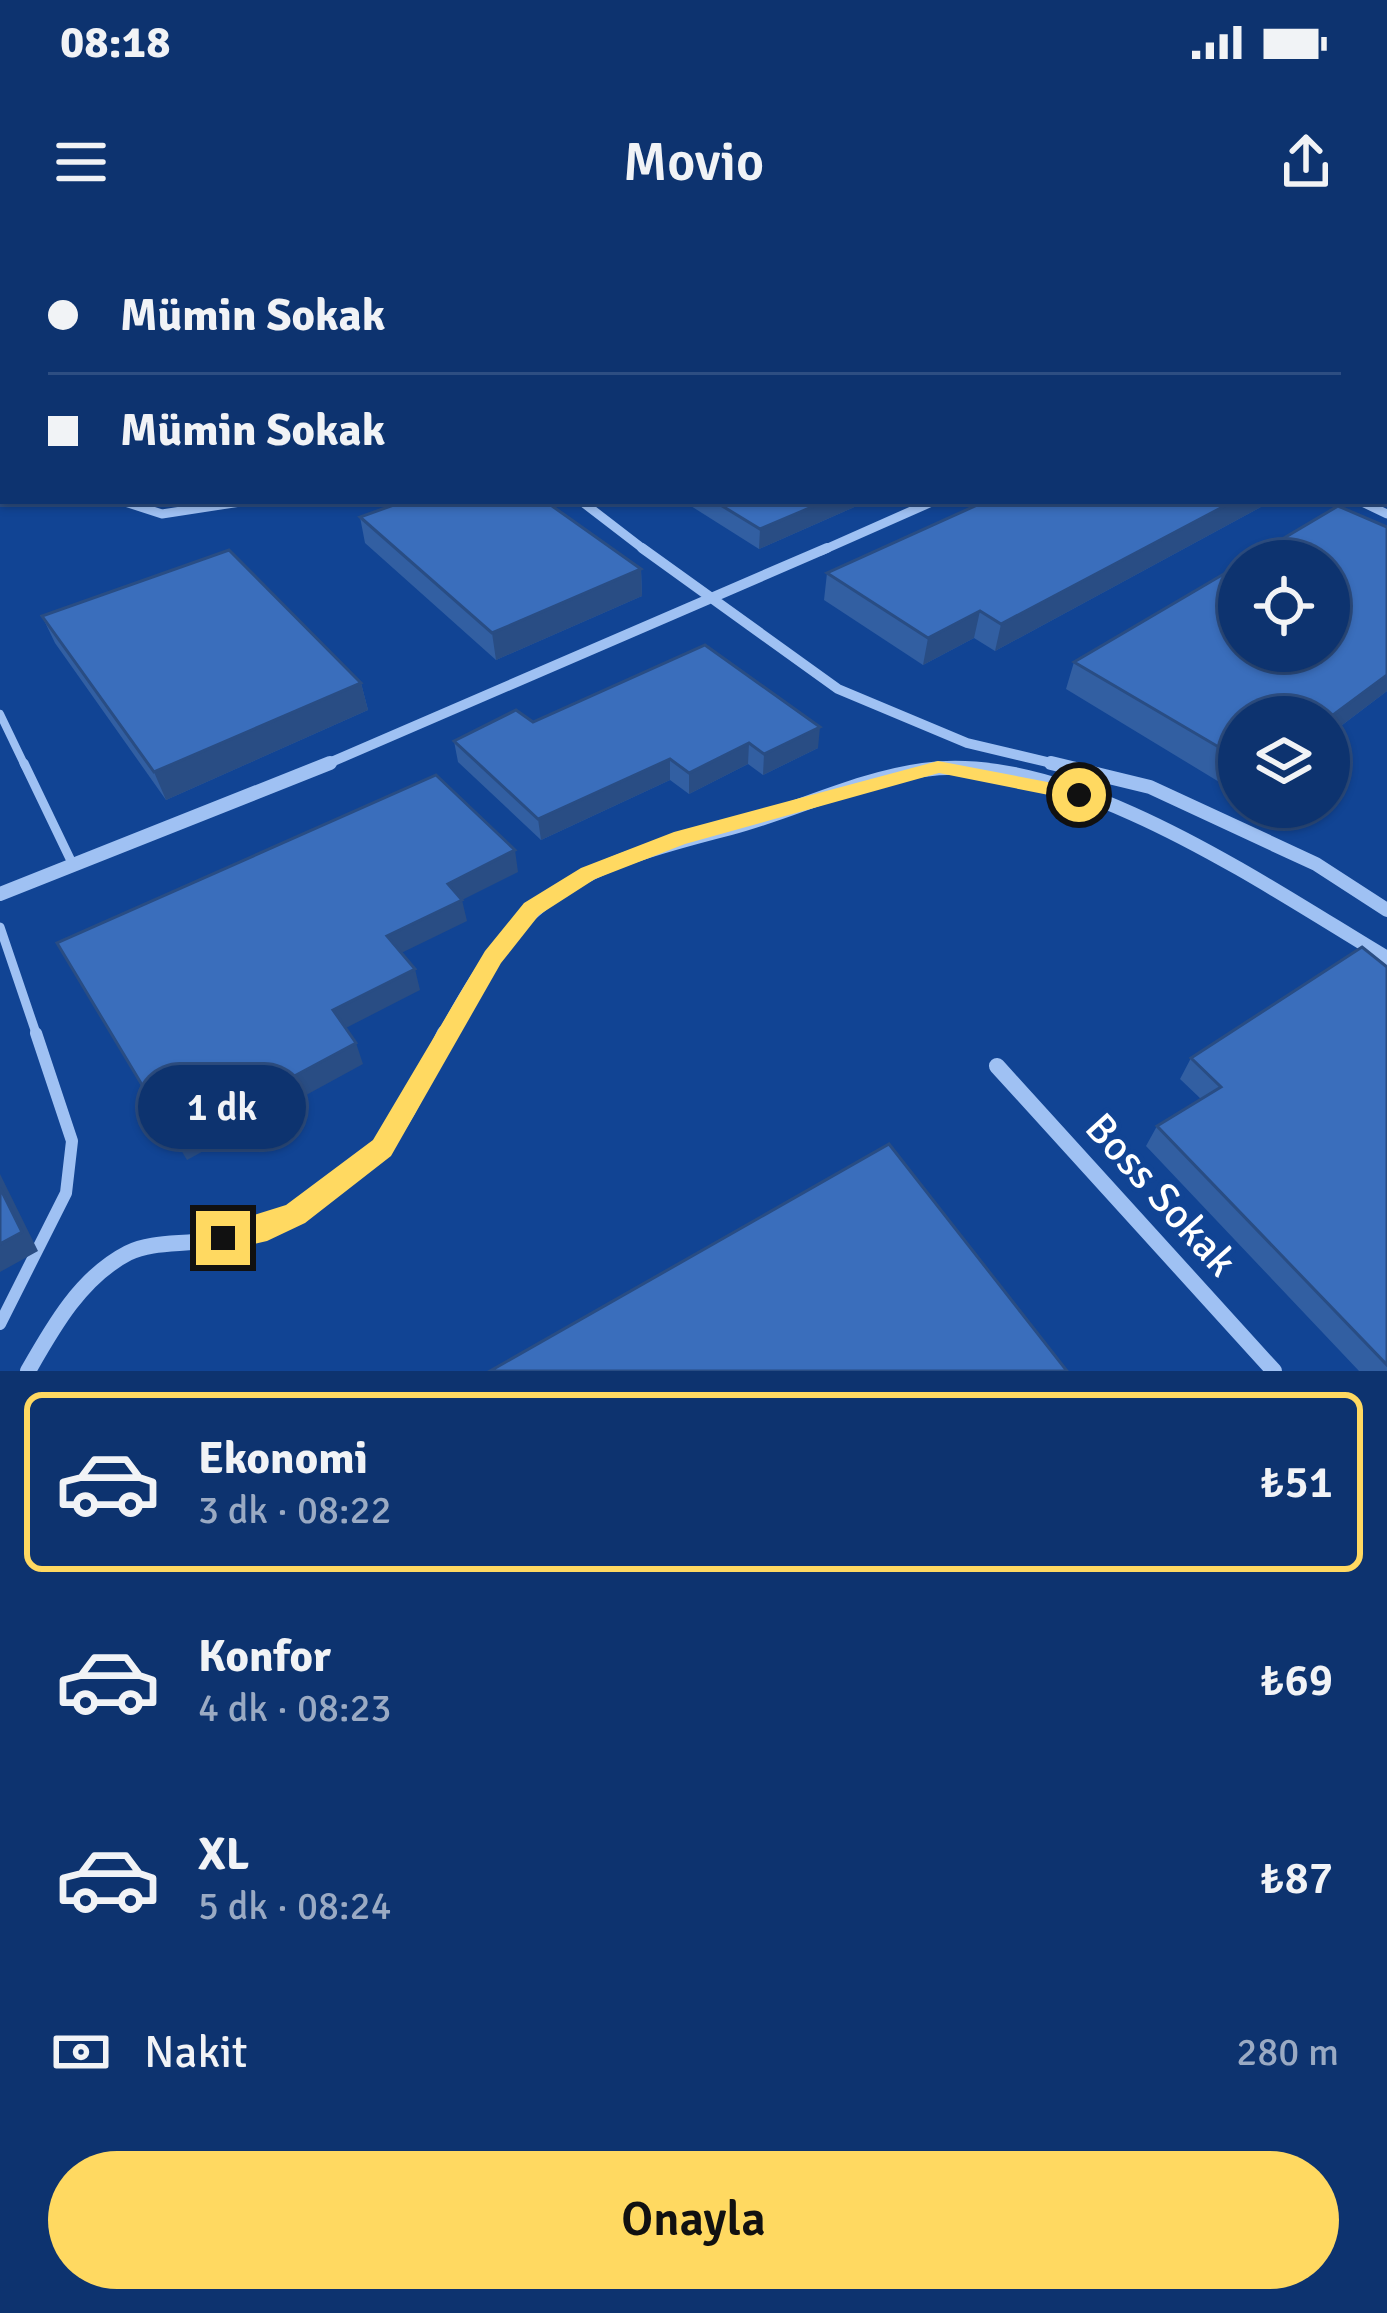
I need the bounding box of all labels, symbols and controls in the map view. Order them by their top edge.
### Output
text: 08:18 [60,15,170,70]
icon: menu [48,129,114,195]
text: Movio [623,129,764,196]
icon: share [1273,129,1339,195]
text: Mümin Sokak [120,288,385,343]
text: Mümin Sokak [120,403,385,458]
map controls [1218,540,1350,828]
button: locate [1218,540,1350,672]
button: layers [1218,696,1350,828]
route start [1052,768,1106,822]
callout: 1 dk [139,1064,307,1148]
text: 1 dk [187,1083,257,1131]
street label: Boss Sokak [1074,1103,1247,1287]
route end [196,1211,250,1265]
icon: car [54,1428,162,1536]
text: Ekonomi [198,1431,368,1486]
text: ₺51 [1260,1455,1333,1510]
text: 3 dk · 08:22 [198,1486,392,1534]
icon: car [54,1626,162,1734]
text: Konfor [198,1629,331,1684]
text: ₺69 [1260,1653,1333,1708]
text: 4 dk · 08:23 [198,1684,392,1732]
icon: car [54,1824,162,1932]
text: XL [198,1827,249,1882]
text: ₺87 [1260,1851,1333,1906]
text: 5 dk · 08:24 [198,1882,392,1930]
icon: cash [48,2019,114,2085]
text: Nakit [144,2025,247,2080]
text: 280 m [1236,2028,1339,2076]
button: Onayla [48,2151,1339,2289]

